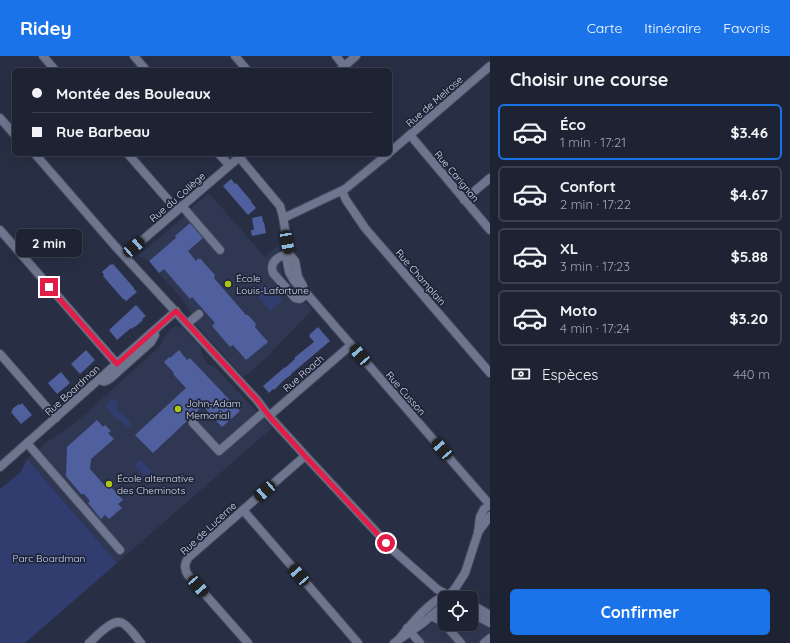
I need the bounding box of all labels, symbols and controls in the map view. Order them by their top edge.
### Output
text: Ridey [20,16,72,40]
text: Carte [587,19,622,37]
text: Itinéraire [644,19,701,37]
text: Favoris [723,19,770,37]
text: Choisir une course [510,68,668,91]
street label: Rue de Melrose [403,73,466,130]
text: Montée des Bouleaux [56,84,210,103]
icon: car [512,114,548,150]
text: Éco [560,115,586,134]
text: Rue Barbeau [56,122,150,141]
text: $3.46 [731,123,768,142]
text: 1 min · 17:21 [560,134,626,150]
street label: Rue Carignan [431,148,482,205]
street label: Rue du Collège [147,169,208,225]
icon: car [512,176,548,212]
text: Confort [560,177,616,196]
text: $4.67 [730,185,768,204]
text: 2 min · 17:22 [560,196,631,212]
callout: 2 min [16,229,82,257]
car [279,229,295,255]
text: 2 min [32,235,66,251]
car [121,235,147,259]
icon: car [512,238,548,274]
text: XL [560,239,578,258]
street label: Rue Champlain [393,246,449,308]
text: $5.88 [731,247,768,266]
text: 3 min · 17:23 [560,258,630,274]
place label: École Louis-Lafortune [236,272,309,297]
route end [40,278,58,296]
marker: École Louis-Lafortune [223,279,233,289]
icon: car [512,300,548,336]
text: Moto [560,301,597,320]
text: $3.20 [730,309,768,328]
text: 4 min · 17:24 [560,320,630,336]
car [348,342,372,368]
street label: Rue Roach [280,352,327,395]
street label: Rue Boardman [42,362,103,419]
icon: cash [510,363,532,385]
text: Espèces [542,365,598,384]
text: 440 m [733,366,770,382]
street label: Rue Cusson [383,369,428,418]
place label: John-Adam Memorial [186,397,241,422]
marker: John-Adam Memorial [173,404,183,414]
car [430,436,454,462]
place label: École alternative des Cheminots [117,472,194,497]
marker: École alternative des Cheminots [104,479,114,489]
car [252,479,278,503]
street label: Rue de Lucerne [177,499,239,558]
route start [377,534,395,552]
park label: Parc Boardman [13,552,85,565]
car [287,562,311,588]
car [186,573,210,599]
button: Confirmer [510,589,770,635]
map controls [438,591,478,631]
button: locate [438,591,478,631]

